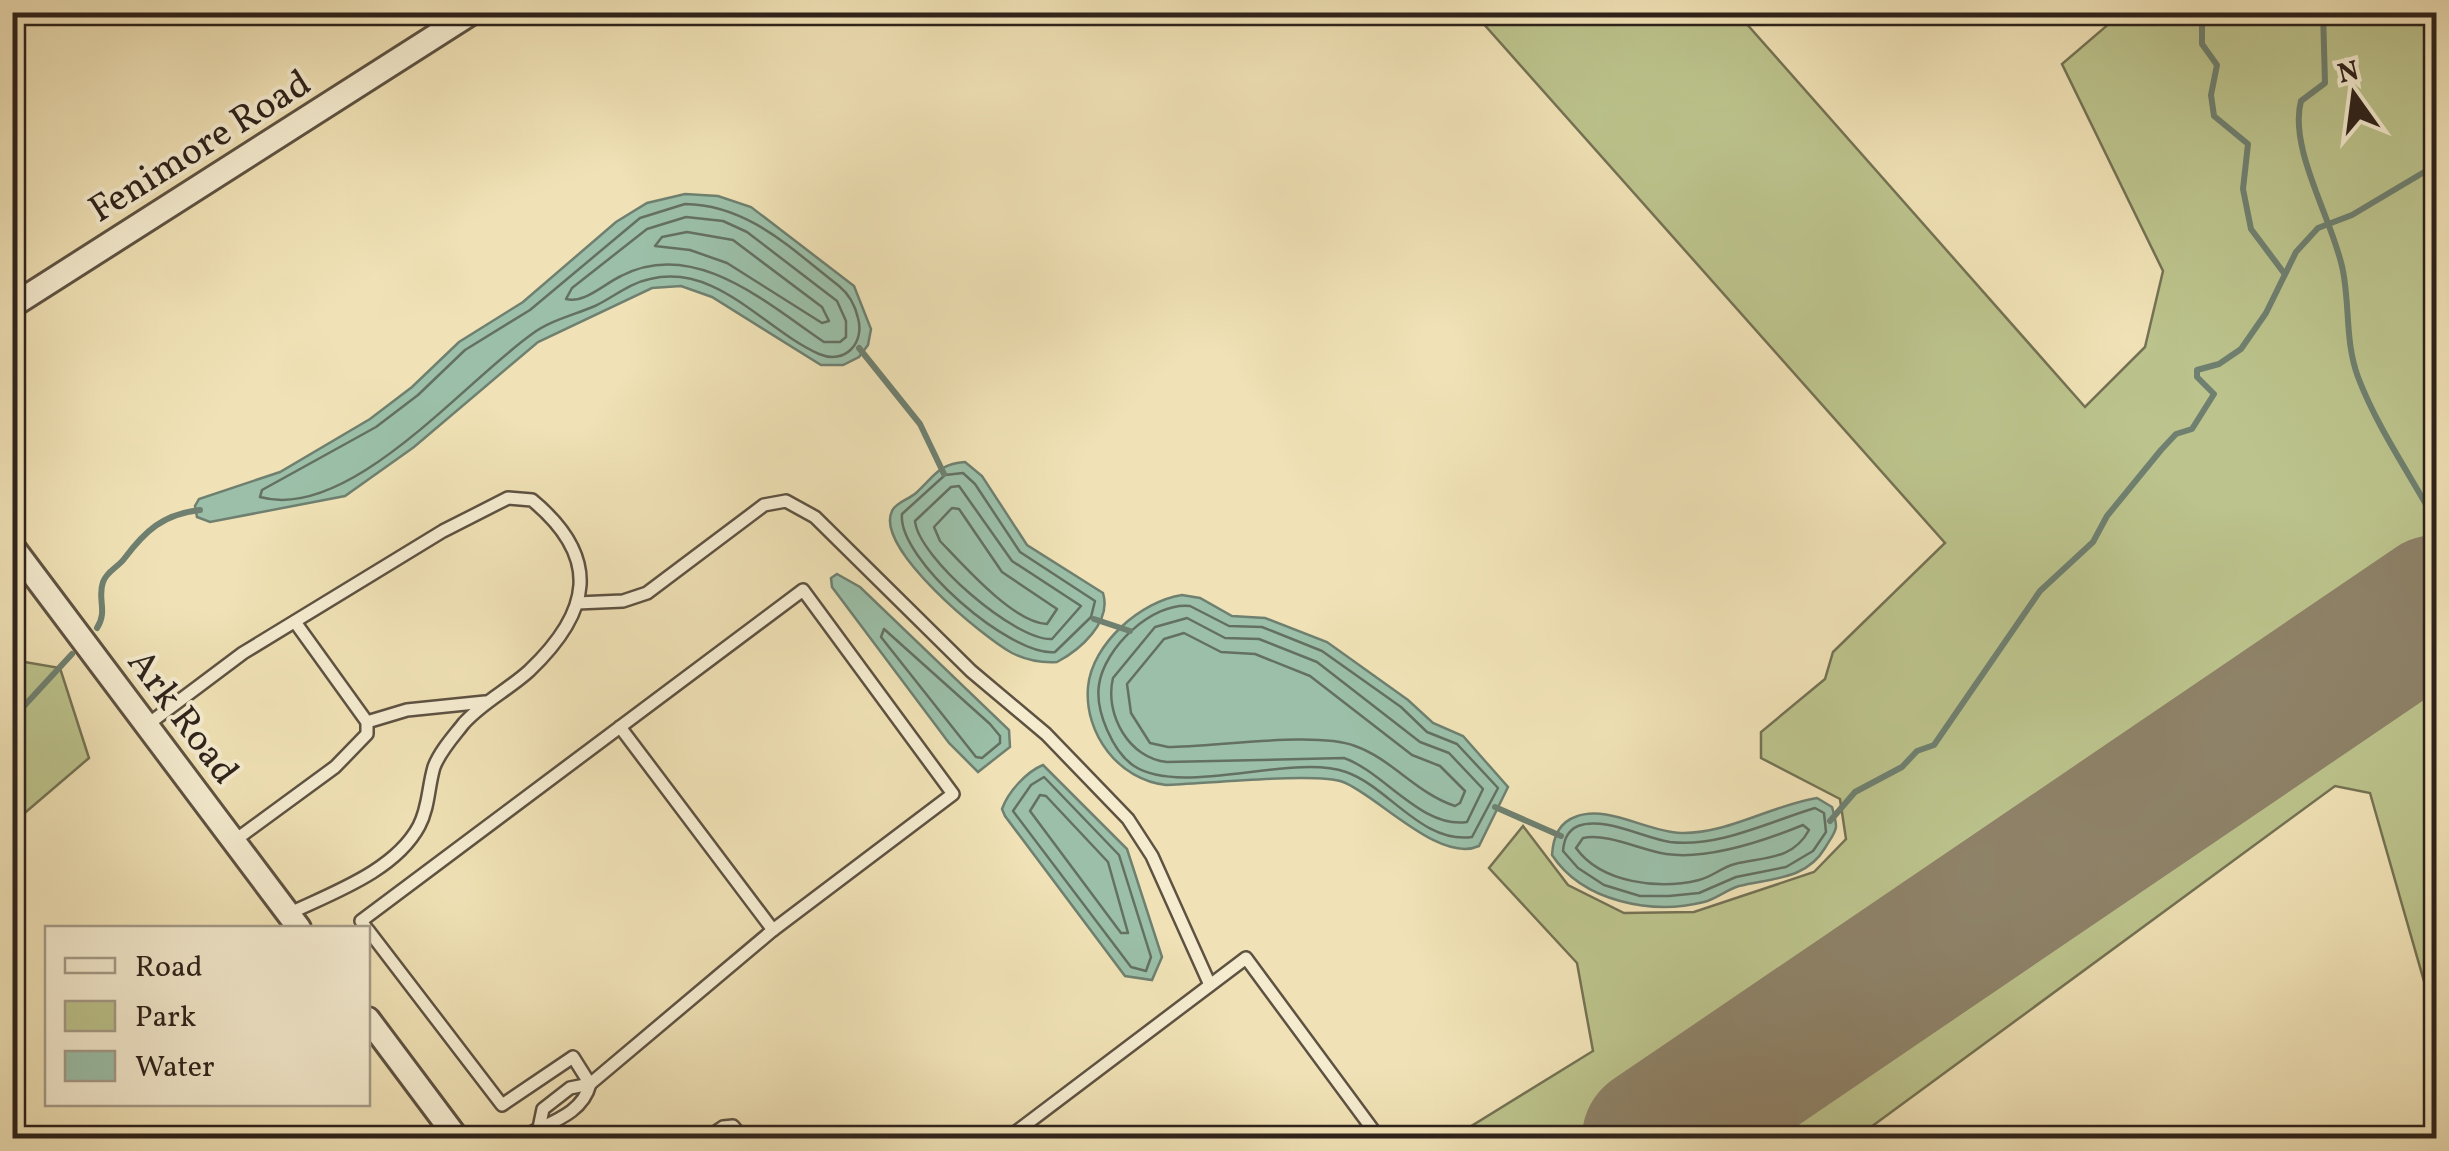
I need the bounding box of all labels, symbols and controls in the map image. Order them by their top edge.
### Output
north arrow [2304,45,2404,145]
text: N [2334,52,2363,95]
street label: Fenimore Road [80,59,322,237]
street label: Ark Road [113,640,250,797]
legend [45,926,370,1106]
text: Road [135,947,203,989]
text: Park [135,997,196,1039]
text: Water [135,1047,215,1089]

